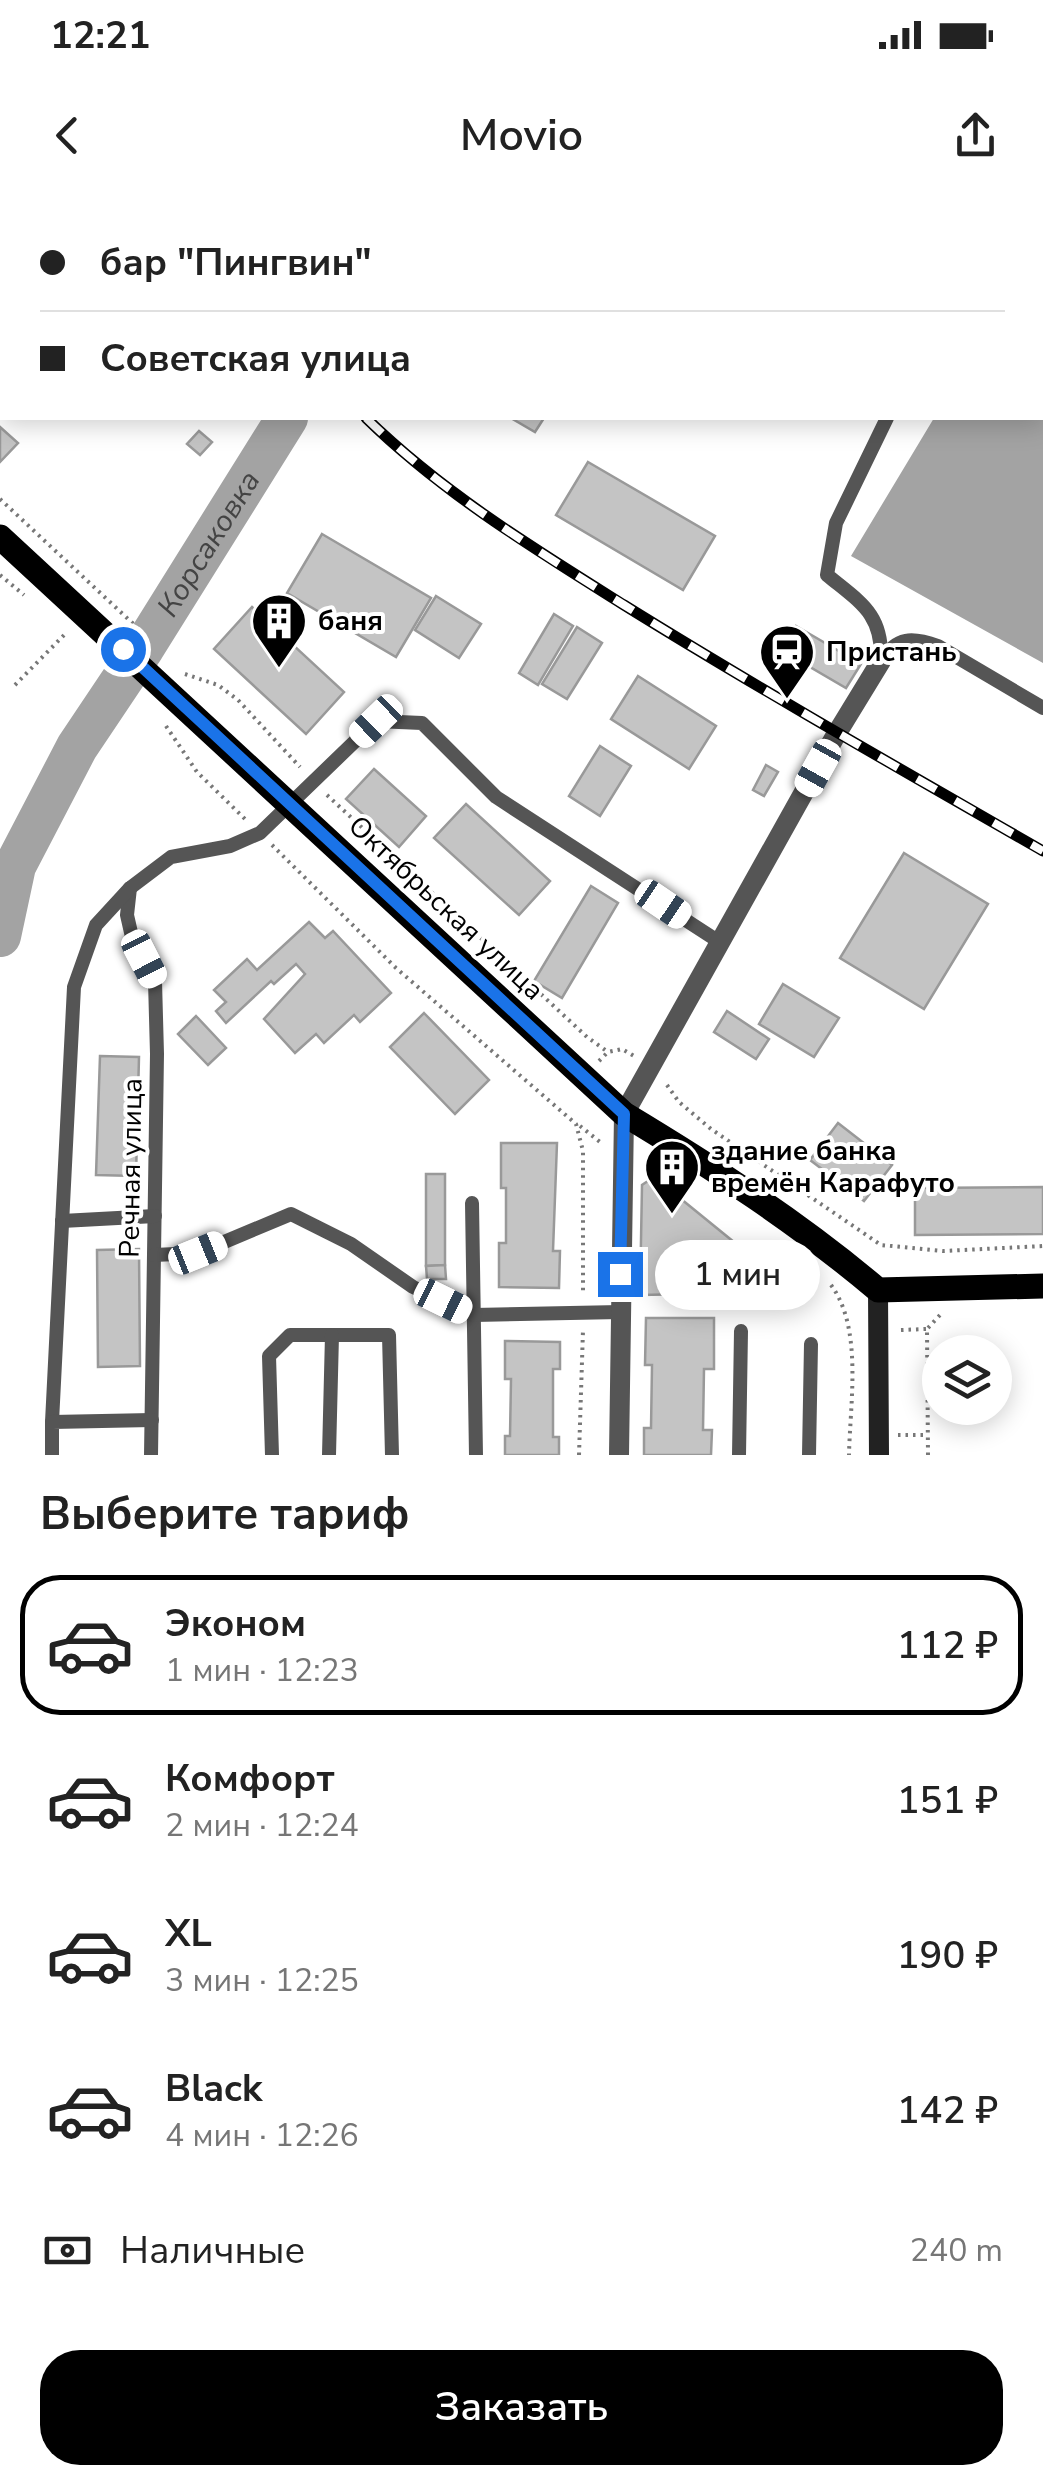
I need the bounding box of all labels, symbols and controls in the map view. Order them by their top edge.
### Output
text: 12:21 [50,10,151,61]
text: Movio [460,105,583,166]
icon: back [40,108,95,163]
icon: share [948,108,1003,163]
text: бар "Пингвин" [100,237,372,288]
text: Советская улица [100,333,411,384]
water label: Корсаковка [147,463,270,625]
building icon: баня [249,591,309,670]
place label: баня [318,602,383,640]
station icon: Пристань [757,622,817,701]
route start [101,627,146,672]
place label: Пристань [826,633,957,671]
car [344,689,408,753]
car [790,734,846,802]
street label: Октябрьская улица [340,807,552,1009]
car [630,875,696,933]
car [117,925,171,993]
street label: Речная улица [110,1078,152,1258]
place label: здание банка времён Карафуто [711,1132,955,1202]
building icon: здание банка времён Карафуто [642,1137,702,1216]
car [165,1228,231,1278]
callout: 1 мин [655,1239,820,1309]
route end [598,1252,643,1297]
text: 1 мин [694,1253,781,1296]
car [409,1274,477,1328]
map controls [922,1335,1012,1425]
button: layers [922,1335,1012,1425]
text: Выберите тариф [40,1484,410,1545]
text: Эконом [165,1598,306,1649]
icon: car [45,1600,135,1690]
text: 112 ₽ [897,1620,998,1671]
text: 1 мин · 12:23 [165,1649,359,1692]
text: Комфорт [165,1753,334,1804]
icon: car [45,1755,135,1845]
text: 151 ₽ [897,1775,998,1826]
text: 2 мин · 12:24 [165,1804,359,1847]
text: XL [165,1908,212,1959]
icon: car [45,1910,135,2000]
text: 190 ₽ [897,1930,998,1981]
text: 3 мин · 12:25 [165,1959,359,2002]
text: Black [165,2063,262,2114]
icon: car [45,2065,135,2155]
text: 142 ₽ [897,2085,998,2136]
text: 4 мин · 12:26 [165,2114,359,2157]
icon: cash [40,2223,95,2278]
text: Наличные [120,2225,305,2276]
text: 240 m [910,2229,1003,2272]
button: Заказать [40,2350,1003,2465]

